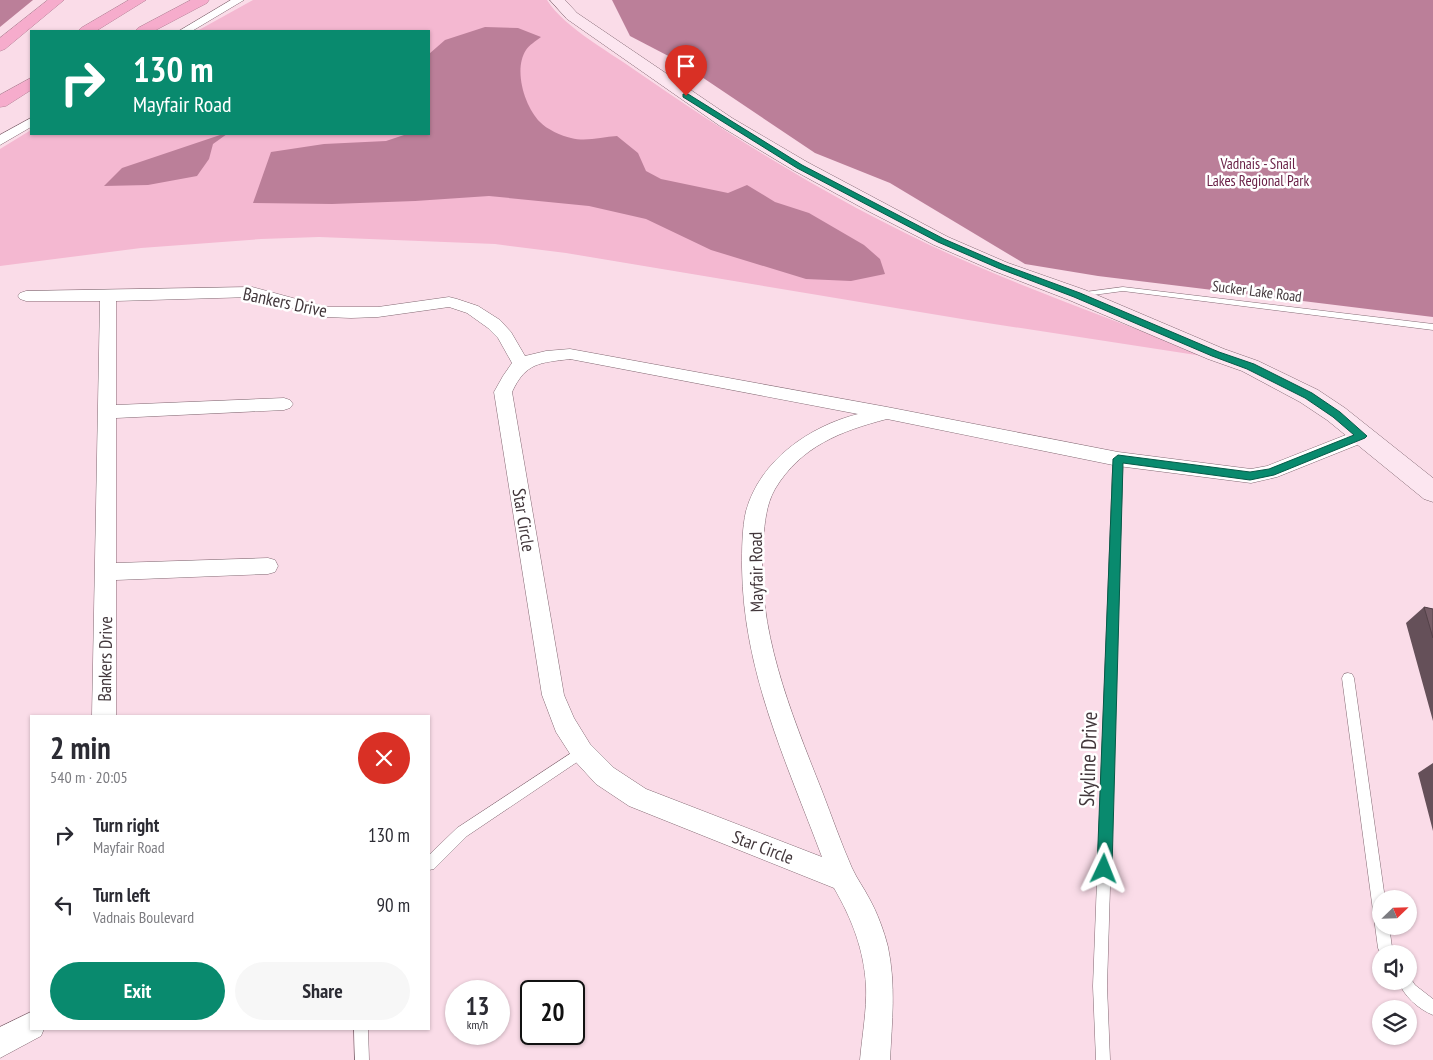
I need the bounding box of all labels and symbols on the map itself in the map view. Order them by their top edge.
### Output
pin [665,45,707,96]
park label: Vadnais - Snail Lakes Regional Park [1207,154,1309,190]
street label: Sucker Lake Road [1211,276,1303,306]
street label: Bankers Drive [241,282,329,322]
street label: Star Circle [508,487,540,553]
street label: Mayfair Road [744,531,768,613]
street label: Bankers Drive [93,616,117,702]
street label: Skyline Drive [1073,711,1103,807]
street label: Star Circle [729,825,797,869]
position arrow [1077,842,1129,894]
north arrow [1372,890,1418,935]
speed limit sign: 20 [520,980,585,1045]

